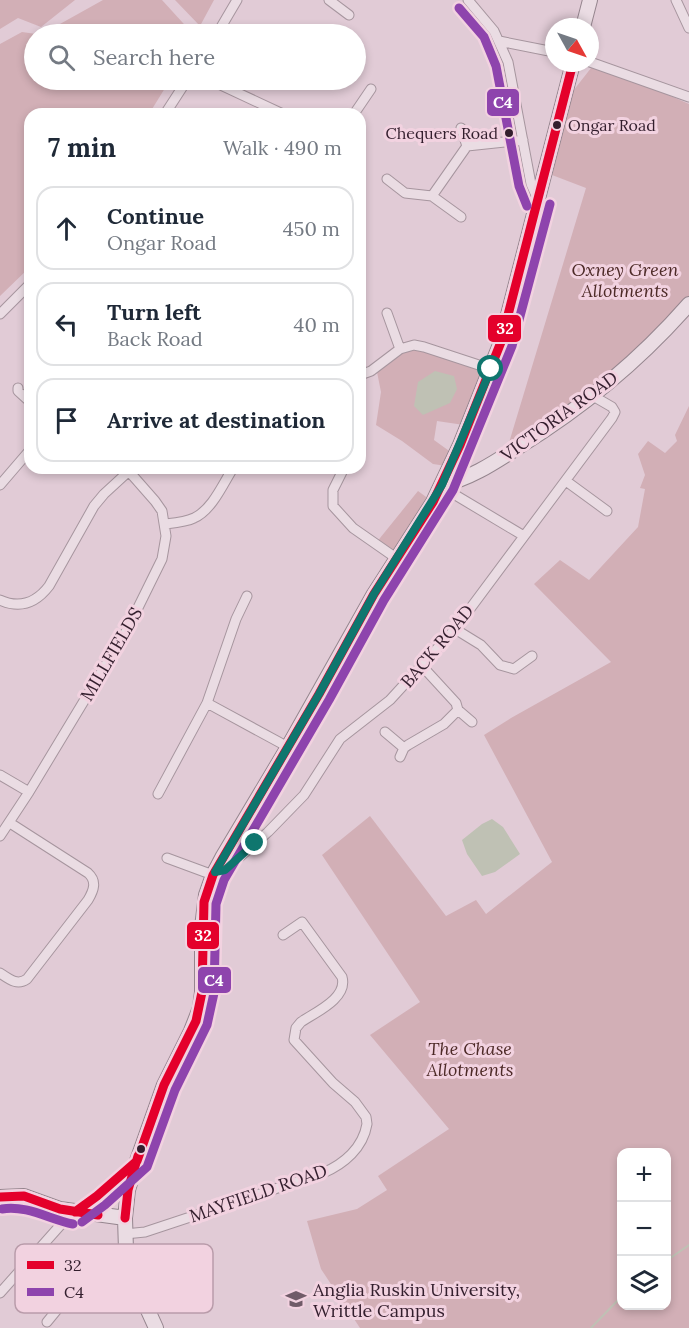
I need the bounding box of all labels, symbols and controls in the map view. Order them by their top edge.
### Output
north arrow [545,18,599,72]
search box [24,24,366,90]
icon: search [45,41,78,74]
text: Search here [93,43,215,71]
line badge: C4 [486,88,520,117]
text: C4 [493,92,513,112]
place label: Ongar Road [568,115,656,135]
marker: Ongar Road [551,119,563,131]
place label: Chequers Road [386,123,498,143]
marker: Chequers Road [503,127,515,139]
text: 7 min [48,131,116,164]
text: Walk · 490 m [223,135,342,160]
text: Continue [107,202,204,230]
icon: ahead [50,212,83,245]
text: 450 m [283,216,340,241]
text: Ongar Road [107,230,217,255]
park label: Oxney Green Allotments [571,258,679,302]
text: Turn left [107,298,201,326]
icon: left [50,308,83,341]
text: 40 m [294,312,340,337]
line badge: 32 [487,314,522,343]
text: 32 [496,318,514,338]
text: Back Road [107,326,203,351]
route start [477,355,503,381]
street label: VICTORIA ROAD [495,366,622,467]
icon: arrive [50,404,83,437]
text: Arrive at destination [107,406,325,434]
street label: BACK ROAD [396,600,478,692]
street label: MILLFIELDS [75,603,147,705]
route end [241,829,267,855]
line badge: 32 [186,921,220,950]
text: 32 [194,925,212,945]
line badge: C4 [197,966,232,994]
text: C4 [204,970,224,990]
park label: The Chase Allotments [426,1037,514,1081]
unlabelled marker [135,1143,147,1155]
map controls [617,1148,671,1310]
button: + [617,1148,671,1202]
street label: MAYFIELD ROAD [186,1159,330,1227]
button: − [617,1202,671,1256]
legend [15,1244,213,1313]
text: 32 [64,1255,82,1275]
button: layers [617,1256,671,1310]
place label: Anglia Ruskin University, Writtle Campus [312,1278,520,1322]
text: C4 [64,1282,84,1302]
school or university icon: Anglia Ruskin University, Writtle Campus [284,1287,308,1311]

